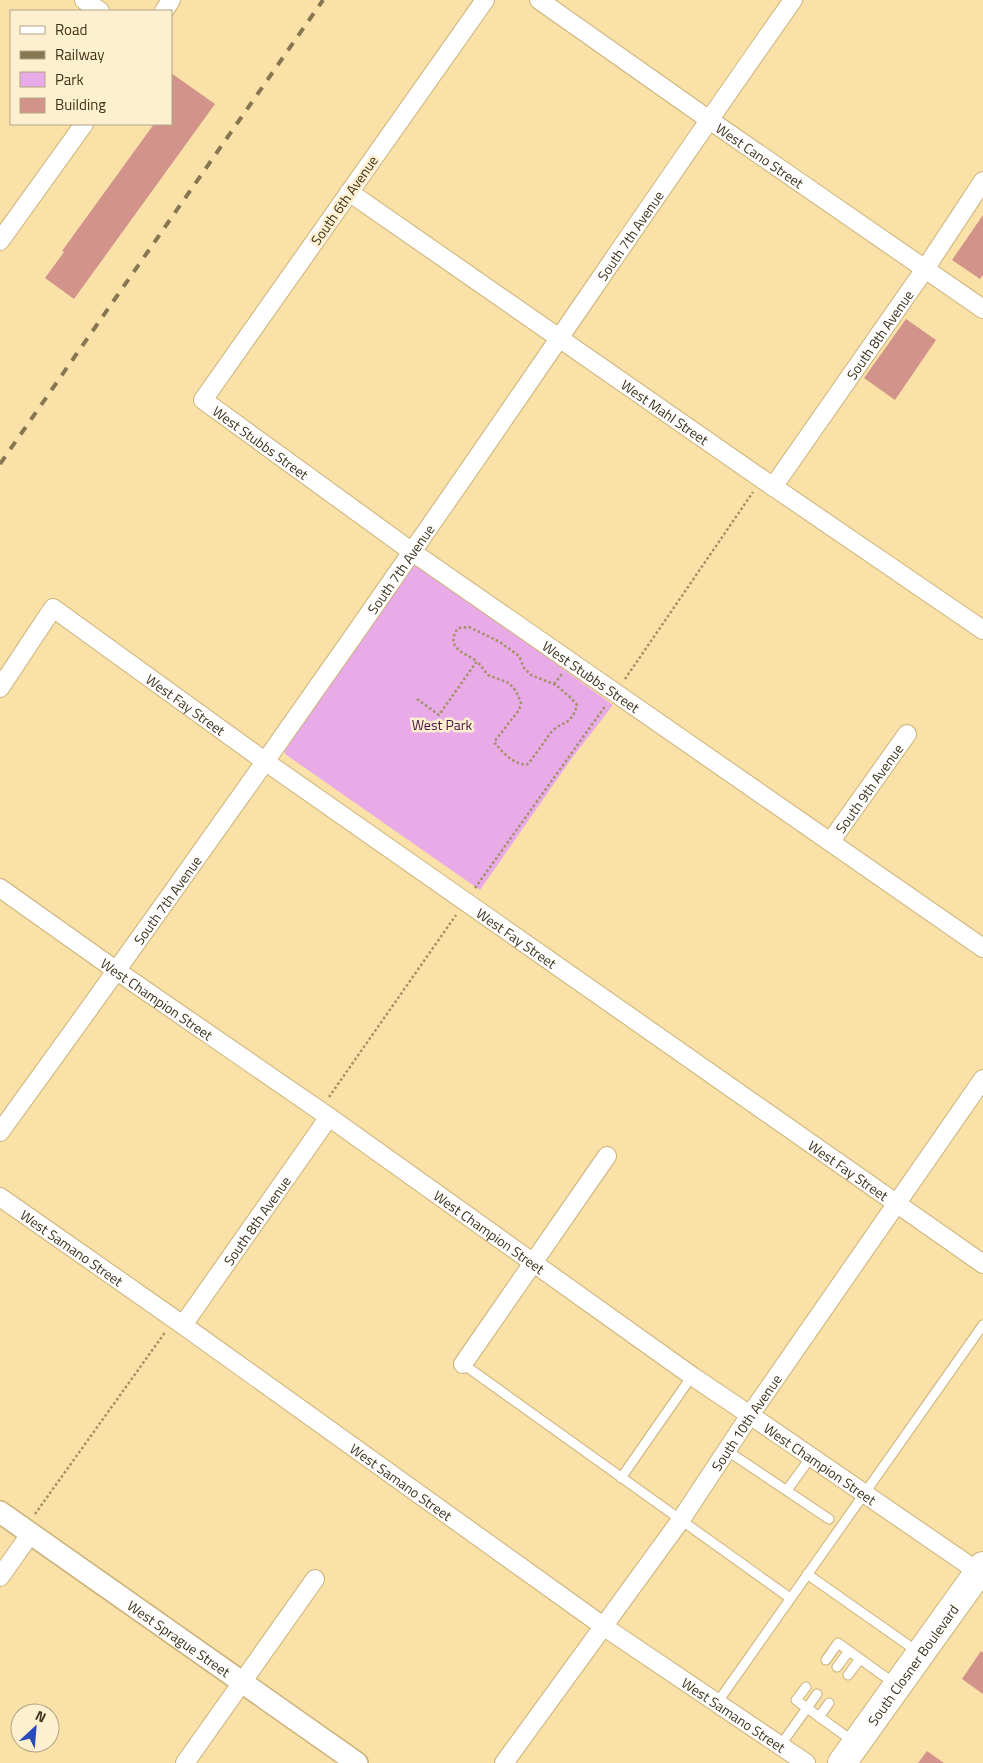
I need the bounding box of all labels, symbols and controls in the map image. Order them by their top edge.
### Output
legend [10,10,172,125]
text: Road [55,18,87,41]
text: Railway [55,43,105,66]
text: Park [55,68,84,91]
text: Building [55,93,106,116]
street label: West Cano Street [712,117,808,193]
street label: South 6th Avenue [305,151,383,249]
street label: South 7th Avenue [591,186,668,285]
street label: South 8th Avenue [841,285,918,384]
street label: West Mahl Street [617,374,713,450]
street label: West Stubbs Street [209,400,313,484]
street label: South 7th Avenue [362,520,439,618]
street label: West Stubbs Street [539,635,644,717]
street label: West Fay Street [142,668,230,740]
park label: West Park [412,714,473,735]
street label: South 9th Avenue [830,739,908,837]
street label: South 7th Avenue [128,851,206,949]
street label: West Fay Street [472,902,561,973]
street label: West Champion Street [97,952,217,1045]
street label: West Fay Street [804,1134,893,1205]
street label: South 8th Avenue [218,1171,295,1269]
street label: West Champion Street [430,1185,549,1279]
street label: West Samano Street [16,1204,128,1291]
street label: South 10th Avenue [706,1369,786,1475]
street label: West Champion Street [760,1417,881,1509]
street label: West Samano Street [346,1438,457,1525]
street label: West Sprague Street [123,1594,235,1682]
street label: South Closner Boulevard [862,1600,963,1730]
street label: West Samano Street [678,1672,790,1757]
north arrow [10,1703,60,1753]
text: N [32,1704,50,1727]

